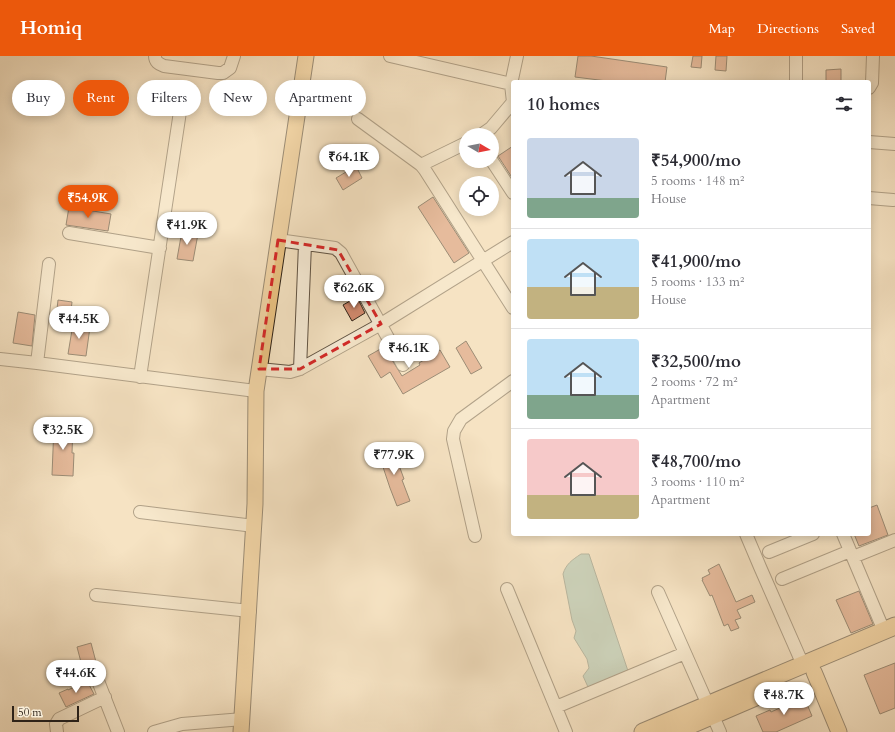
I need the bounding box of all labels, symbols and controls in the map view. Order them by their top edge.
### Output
text: Homiq [20,15,82,41]
text: Map [709,19,735,38]
text: Directions [757,19,819,38]
text: Saved [841,19,875,38]
chip: Buy [12,80,65,116]
chip: Rent [73,80,129,116]
chip: Filters [137,80,201,116]
chip: New [209,80,267,116]
chip: Apartment [275,80,366,116]
text: 10 homes [527,93,600,116]
icon: filters [833,93,855,115]
north arrow [459,128,499,168]
map controls [459,128,499,216]
pin: ₹64.1K [316,144,382,178]
text: ₹64.1K [328,148,370,166]
text: ₹54,900/mo [651,149,741,172]
icon: home [559,154,607,202]
text: 5 rooms · 148 m² [651,172,744,190]
button: locate [459,176,499,216]
pin: ₹54.9K [55,185,121,219]
text: ₹54.9K [67,189,109,207]
text: House [651,190,686,208]
pin: ₹41.9K [154,212,220,246]
text: ₹41.9K [166,216,208,234]
text: ₹41,900/mo [651,250,741,273]
icon: home [559,255,607,303]
text: 5 rooms · 133 m² [651,273,744,291]
pin: ₹62.6K [321,275,387,309]
text: ₹62.6K [333,279,375,297]
text: House [651,291,686,309]
pin: ₹44.5K [46,306,112,340]
text: ₹44.5K [58,310,100,328]
pin: ₹46.1K [376,335,442,369]
text: ₹46.1K [388,339,430,357]
text: ₹32,500/mo [651,350,741,373]
icon: home [559,355,607,403]
text: 2 rooms · 72 m² [651,373,738,391]
text: Apartment [651,391,710,409]
pin: ₹32.5K [30,417,96,451]
text: ₹32.5K [42,421,84,439]
pin: ₹77.9K [361,442,427,476]
text: ₹77.9K [373,446,415,464]
text: ₹48,700/mo [651,450,741,473]
icon: home [559,455,607,503]
text: 3 rooms · 110 m² [651,473,744,491]
text: Apartment [651,491,710,509]
pin: ₹44.6K [43,660,109,694]
text: ₹44.6K [55,664,97,682]
pin: ₹48.7K [751,682,817,716]
text: ₹48.7K [763,686,805,704]
scale bar [12,704,79,723]
text: 50 m [18,705,42,720]

